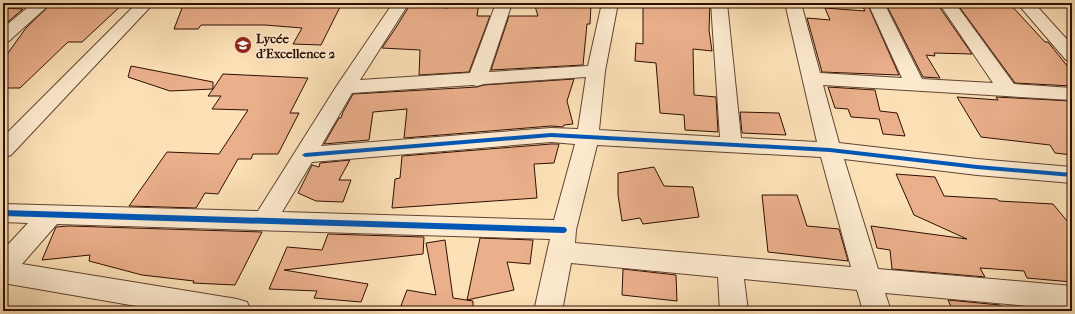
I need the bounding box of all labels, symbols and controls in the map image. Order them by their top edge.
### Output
place label: Lycée d'Excellence 2 [256,31,335,61]
school or university icon: Lycée d'Excellence 2 [233,35,253,55]

